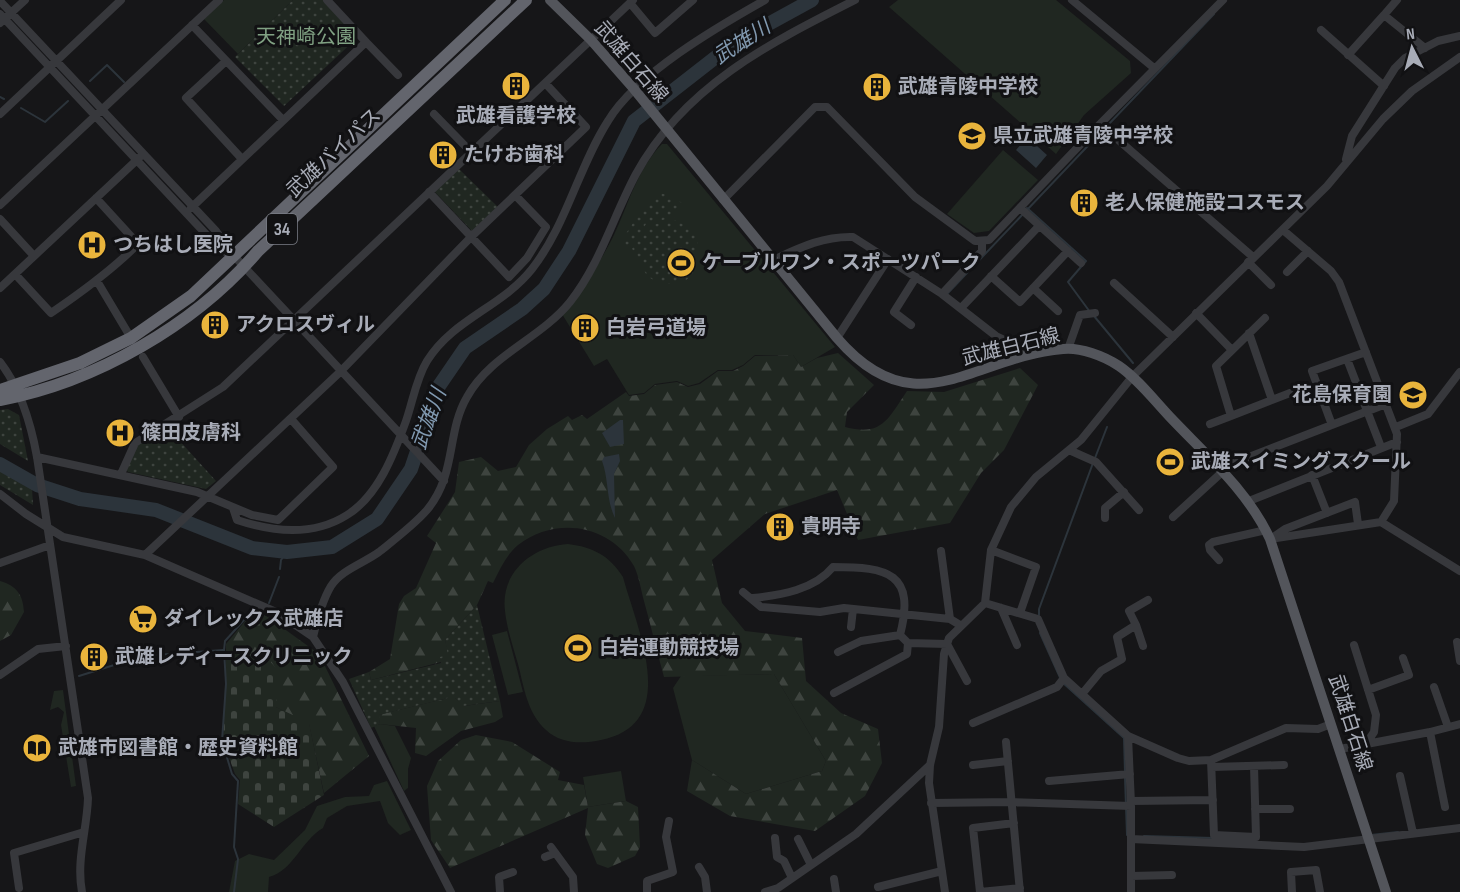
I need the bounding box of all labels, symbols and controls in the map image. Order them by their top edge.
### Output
water label: 武雄川 [709,13,777,70]
street label: 武雄白石線 [589,16,673,108]
north arrow [1382,18,1442,78]
park label: 天神崎公園 [256,25,356,49]
text: N [1405,25,1416,44]
building icon: 武雄看護学校 [500,70,532,102]
building icon: 武雄青陵中学校 [861,71,893,103]
place label: 武雄青陵中学校 [898,75,1038,99]
street label: 武雄バイパス [282,103,386,203]
place label: 武雄看護学校 [456,104,576,128]
school or university icon: 県立武雄青陵中学校 [956,120,988,152]
place label: 県立武雄青陵中学校 [993,124,1173,148]
building icon: たけお歯科 [427,139,459,171]
place label: たけお歯科 [464,143,564,167]
building icon: 老人保健施設コスモス [1068,187,1100,219]
place label: 老人保健施設コスモス [1105,191,1305,215]
road number: 34 [267,214,297,244]
hospital icon: つちはし医院 [76,229,108,261]
place label: つちはし医院 [113,233,233,257]
sports icon: ケーブルワン・スポーツパーク [665,247,697,279]
place label: ケーブルワン・スポーツパーク [702,251,980,275]
building icon: アクロスヴィル [199,309,231,341]
building icon: 白岩弓道場 [569,312,601,344]
place label: アクロスヴィル [236,313,375,337]
place label: 白岩弓道場 [606,316,706,340]
street label: 武雄白石線 [960,323,1062,371]
school or university icon: 花島保育園 [1397,379,1429,411]
water label: 武雄川 [406,383,452,453]
place label: 花島保育園 [1292,383,1392,407]
hospital icon: 篠田皮膚科 [104,417,136,449]
place label: 篠田皮膚科 [141,421,241,445]
sports icon: 武雄スイミングスクール [1154,446,1186,478]
place label: 武雄スイミングスクール [1191,450,1411,474]
building icon: 貴明寺 [764,511,796,543]
place label: 貴明寺 [801,515,861,539]
supermarket icon: ダイレックス武雄店 [127,603,159,635]
place label: ダイレックス武雄店 [164,607,343,631]
sports icon: 白岩運動競技場 [562,632,594,664]
place label: 白岩運動競技場 [599,636,739,660]
building icon: 武雄レディースクリニック [78,641,110,673]
place label: 武雄レディースクリニック [115,645,353,669]
street label: 武雄白石線 [1323,672,1377,774]
library icon: 武雄市図書館・歴史資料館 [21,732,53,764]
place label: 武雄市図書館・歴史資料館 [58,736,298,760]

